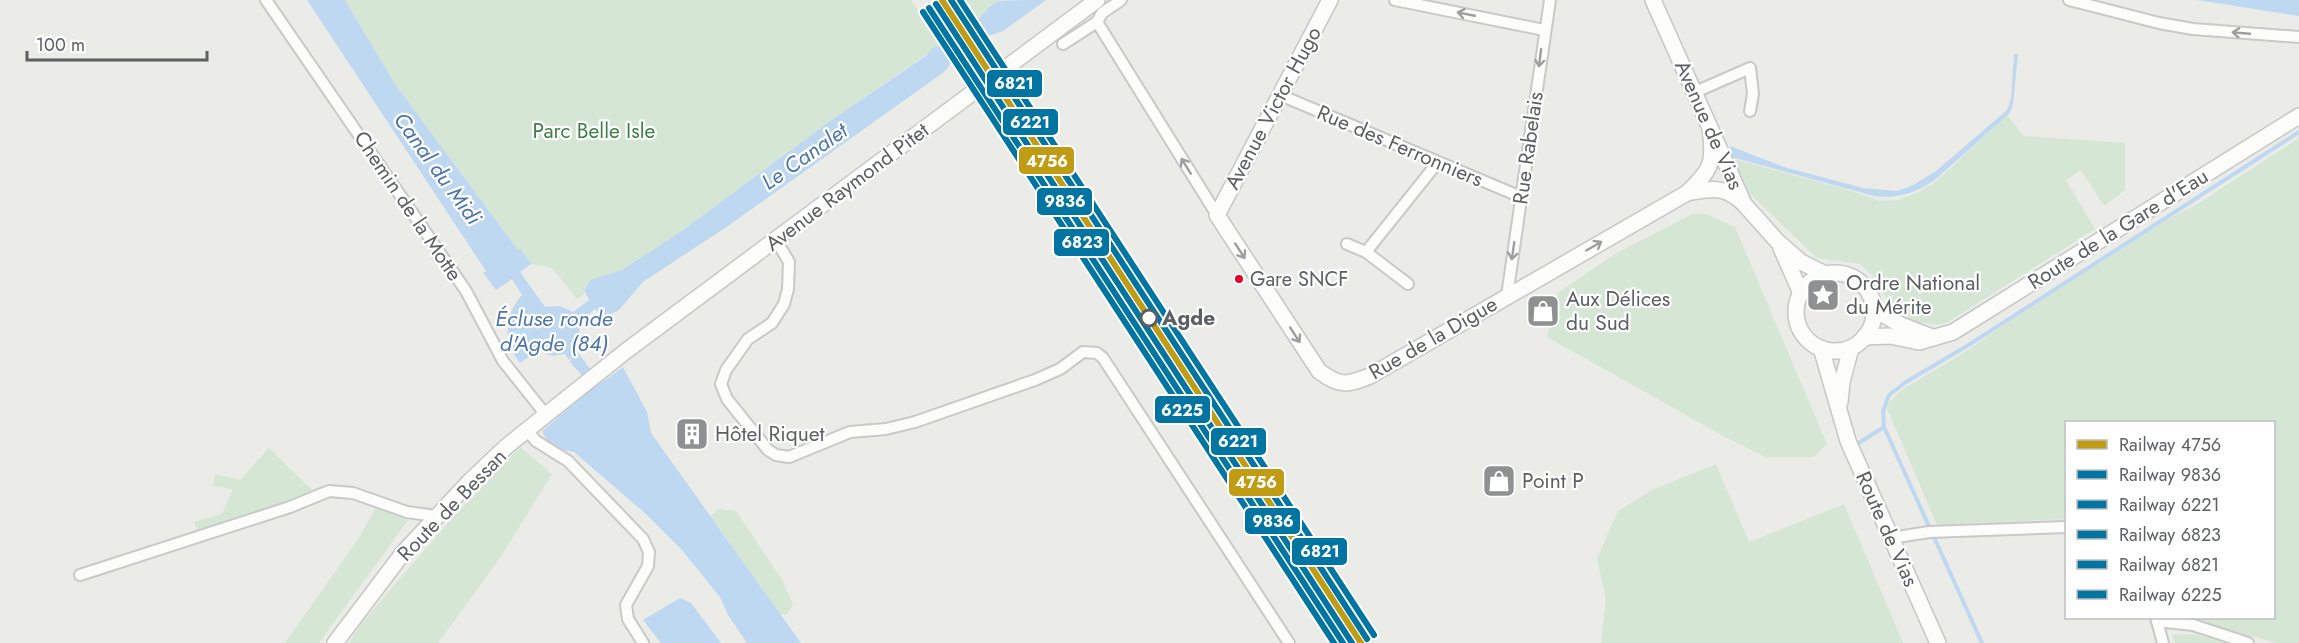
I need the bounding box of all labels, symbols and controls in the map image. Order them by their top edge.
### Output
one-way arrow [1457,8,1476,19]
street label: Avenue Victor Hugo [1217,21,1329,195]
scale bar [27,24,207,62]
one-way arrow [2231,27,2251,38]
text: 100 m [36,32,85,58]
one-way arrow [1535,47,1546,67]
street label: Avenue de Vias [1667,56,1751,194]
line badge: 6821 [986,69,1043,98]
text: 6821 [994,72,1034,95]
street label: Rue Rabelais [1505,90,1551,206]
street label: Rue des Ferronniers [1312,97,1488,195]
water label: Canal du Midi [386,105,490,231]
line badge: 6221 [1002,108,1059,136]
text: 6221 [1010,111,1050,134]
water label: Le Canalet [755,114,855,197]
park label: Parc Belle Isle [533,116,656,146]
street label: Avenue Raymond Pitet [759,116,935,258]
street label: Chemin de la Motte [347,125,469,287]
line badge: 4756 [1018,146,1075,175]
text: 4756 [1026,150,1068,173]
one-way arrow [1180,157,1193,174]
street label: Route de la Gare d'Eau [2022,161,2214,297]
line badge: 9836 [1036,187,1093,216]
text: 9836 [1044,190,1086,213]
line badge: 6823 [1053,228,1110,257]
text: 6823 [1061,231,1103,254]
one-way arrow [1507,240,1518,260]
one-way arrow [1585,240,1602,252]
one-way arrow [1234,242,1247,259]
place label: Gare SNCF [1250,265,1348,294]
place label: Ordre National du Mérite [1846,268,1980,322]
marker: Gare SNCF [1233,273,1245,285]
place icon: Ordre National du Mérite [1805,277,1841,313]
place label: Aux Délices du Sud [1566,284,1670,338]
street label: Rue de la Digue [1363,289,1503,387]
shop icon: Aux Délices du Sud [1525,293,1561,329]
water label: Écluse ronde d'Agde (84) [495,302,613,359]
place label: Agde [1161,303,1215,333]
marker: Agde [1140,309,1158,327]
one-way arrow [1289,326,1301,343]
line badge: 6225 [1154,395,1211,424]
text: 6225 [1161,399,1203,422]
building icon: Hôtel Riquet [674,416,710,452]
place label: Hôtel Riquet [715,419,825,449]
legend [2065,421,2275,619]
line badge: 6221 [1210,427,1267,456]
text: 6221 [1218,430,1258,453]
text: Railway 4756 [2119,432,2221,458]
street label: Route de Bessan [390,442,514,568]
text: Railway 9836 [2119,462,2221,488]
shop icon: Point P [1481,463,1517,499]
place label: Point P [1522,466,1584,496]
street label: Route de Vias [1848,467,1926,591]
line badge: 4756 [1228,468,1285,497]
text: 4756 [1235,471,1277,494]
text: Railway 6221 [2119,492,2220,518]
line badge: 9836 [1244,507,1301,535]
text: 9836 [1252,510,1294,533]
text: Railway 6823 [2119,522,2221,548]
line badge: 6821 [1291,537,1348,566]
text: 6821 [1300,540,1340,563]
text: Railway 6821 [2119,552,2219,578]
text: Railway 6225 [2119,582,2222,608]

